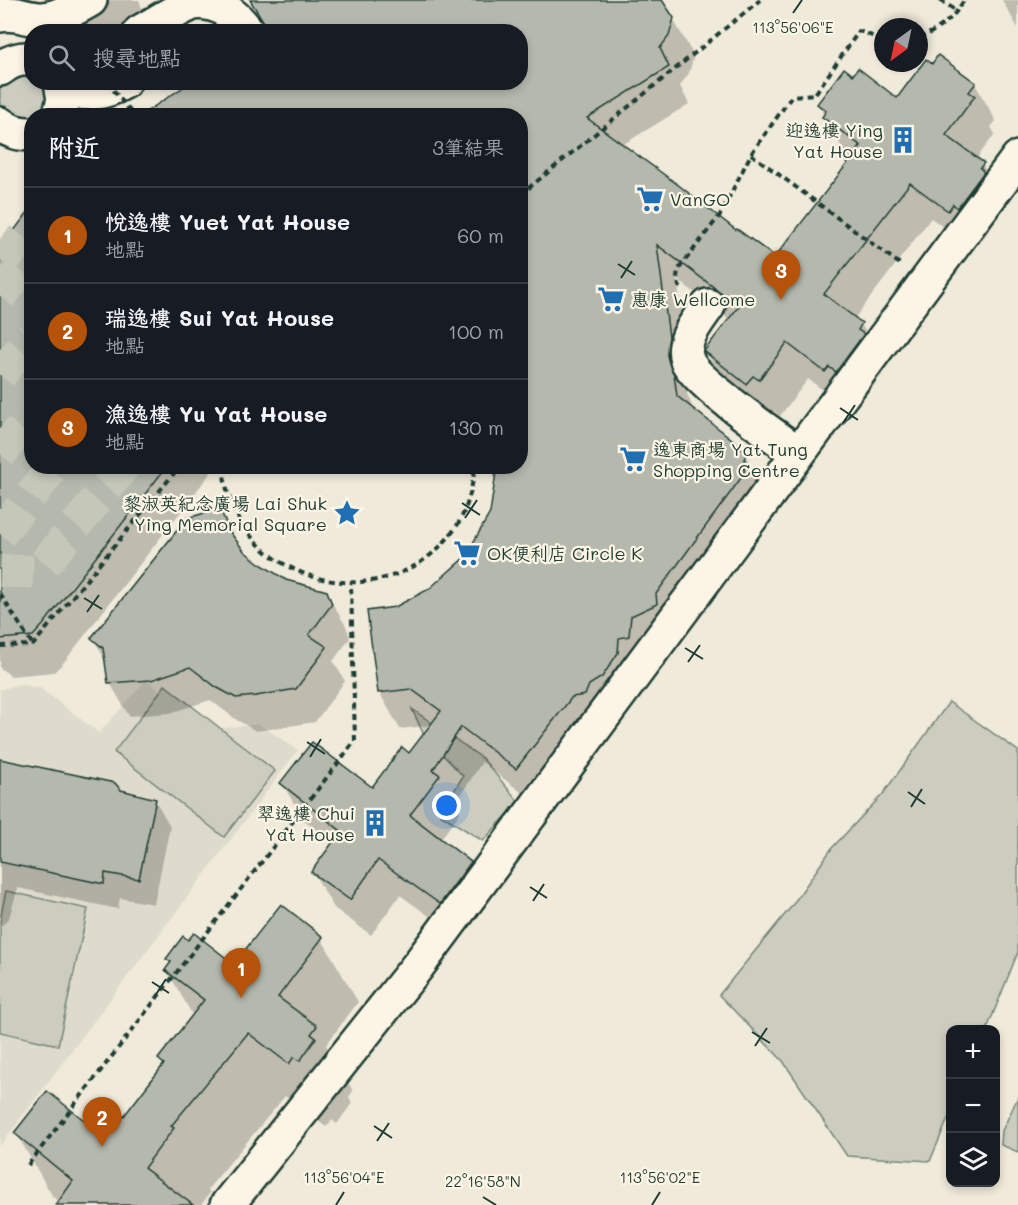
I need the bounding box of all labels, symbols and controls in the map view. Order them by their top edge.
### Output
text: 113°56'06"E [752,17,834,37]
north arrow [874,18,928,72]
search box [24,24,528,90]
icon: search [45,41,78,74]
text: 搜尋地點 [93,43,181,72]
place label: 迎逸樓 Ying Yat House [786,118,883,163]
building icon: 迎逸樓 Ying Yat House [888,125,918,155]
text: 附近 [48,130,100,164]
text: 3筆結果 [432,134,504,160]
supermarket icon: VanGO [635,184,665,214]
place label: VanGO [670,187,730,211]
text: 悅逸樓 Yuet Yat House [105,207,350,236]
text: 1 [63,222,72,248]
text: 60 m [457,222,504,248]
text: 地點 [105,236,145,262]
pin: 3 [762,250,800,300]
supermarket icon: 惠康 Wellcome [596,284,626,314]
place label: 惠康 Wellcome [631,287,756,311]
text: 瑞逸樓 Sui Yat House [105,303,334,332]
text: 2 [62,318,73,344]
text: 100 m [448,318,504,344]
text: 地點 [105,332,145,358]
text: 漁逸樓 Yu Yat House [105,399,327,428]
text: 3 [62,414,74,440]
text: 130 m [449,414,504,440]
text: 地點 [105,428,145,454]
place label: 逸東商場 Yat Tung Shopping Centre [653,437,808,482]
supermarket icon: 逸東商場 Yat Tung Shopping Centre [618,444,648,474]
place label: 黎淑英紀念廣場 Lai Shuk Ying Memorial Square [124,491,327,536]
place icon: 黎淑英紀念廣場 Lai Shuk Ying Memorial Square [332,498,362,528]
supermarket icon: OK便利店 Circle K [452,538,482,568]
place label: OK便利店 Circle K [487,541,642,565]
your location [432,791,461,820]
place label: 翠逸樓 Chui Yat House [257,801,355,846]
building icon: 翠逸樓 Chui Yat House [360,808,390,838]
pin: 1 [222,948,260,998]
map controls [946,1025,1000,1187]
button: + [946,1025,1000,1079]
button: − [946,1079,1000,1133]
pin: 2 [82,1098,122,1147]
button: layers [946,1133,1000,1187]
text: 113°56'04"E [303,1167,385,1187]
text: 113°56'02"E [620,1167,701,1187]
text: 22°16'58"N [445,1171,521,1191]

